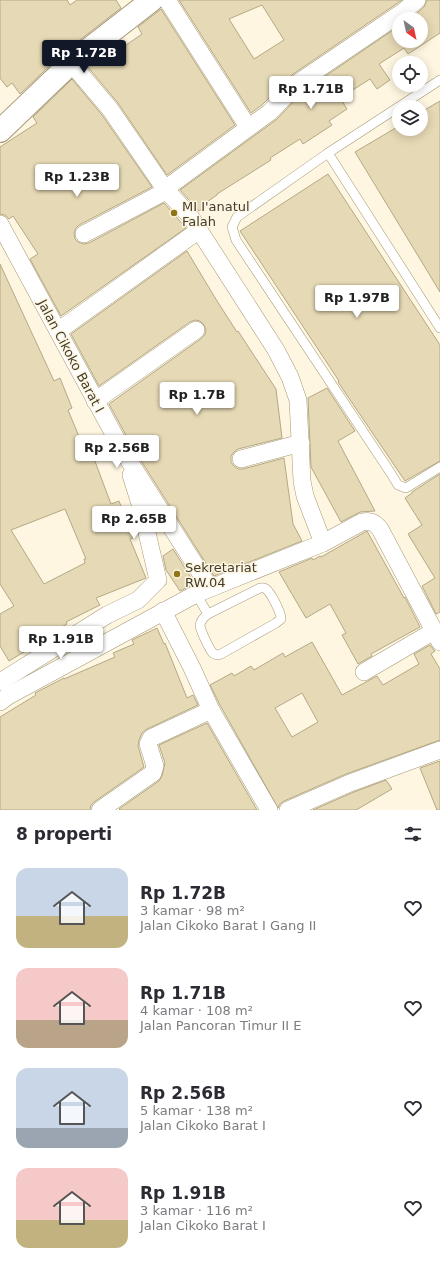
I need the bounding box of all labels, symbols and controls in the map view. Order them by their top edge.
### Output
north arrow [392,12,428,48]
map controls [392,12,428,136]
pin: Rp 1.72B [43,40,125,74]
text: Rp 1.72B [51,45,117,60]
button: locate [392,56,428,92]
pin: Rp 1.71B [270,76,352,110]
text: Rp 1.71B [278,81,344,96]
button: layers [392,100,428,136]
pin: Rp 1.23B [36,164,118,198]
text: Rp 1.23B [44,169,110,184]
place label: MI I'anatul Falah [182,199,250,229]
marker: MI I'anatul Falah [169,208,179,218]
pin: Rp 1.97B [316,285,398,319]
text: Rp 1.97B [324,290,390,305]
street label: Jalan Cikoko Barat I [34,296,107,415]
pin: Rp 1.7B [160,382,234,416]
text: Rp 1.7B [169,387,225,402]
pin: Rp 2.56B [76,435,158,469]
text: Rp 2.56B [84,440,150,455]
pin: Rp 2.65B [93,506,175,540]
text: Rp 2.65B [101,511,167,526]
place label: Sekretariat RW.04 [185,560,257,590]
marker: Sekretariat RW.04 [172,569,182,579]
pin: Rp 1.91B [20,626,102,660]
text: Rp 1.91B [28,631,94,646]
icon: filters [402,823,424,845]
text: 8 properti [16,824,112,844]
text: Rp 1.72B [140,883,226,903]
icon: home [48,884,96,932]
icon: heart [402,897,424,919]
text: 3 kamar · 98 m² [140,903,245,918]
text: Jalan Cikoko Barat I Gang II [140,918,316,933]
text: Rp 1.71B [140,983,226,1003]
icon: home [48,984,96,1032]
icon: heart [402,997,424,1019]
text: 4 kamar · 108 m² [140,1003,253,1018]
text: Jalan Pancoran Timur II E [140,1018,302,1033]
text: Rp 2.56B [140,1083,226,1103]
icon: home [48,1084,96,1132]
icon: heart [402,1097,424,1119]
text: 5 kamar · 138 m² [140,1103,253,1118]
text: Jalan Cikoko Barat I [140,1118,266,1133]
text: Rp 1.91B [140,1183,226,1203]
icon: home [48,1184,96,1232]
icon: heart [402,1197,424,1219]
text: 3 kamar · 116 m² [140,1203,253,1218]
text: Jalan Cikoko Barat I [140,1218,266,1233]

